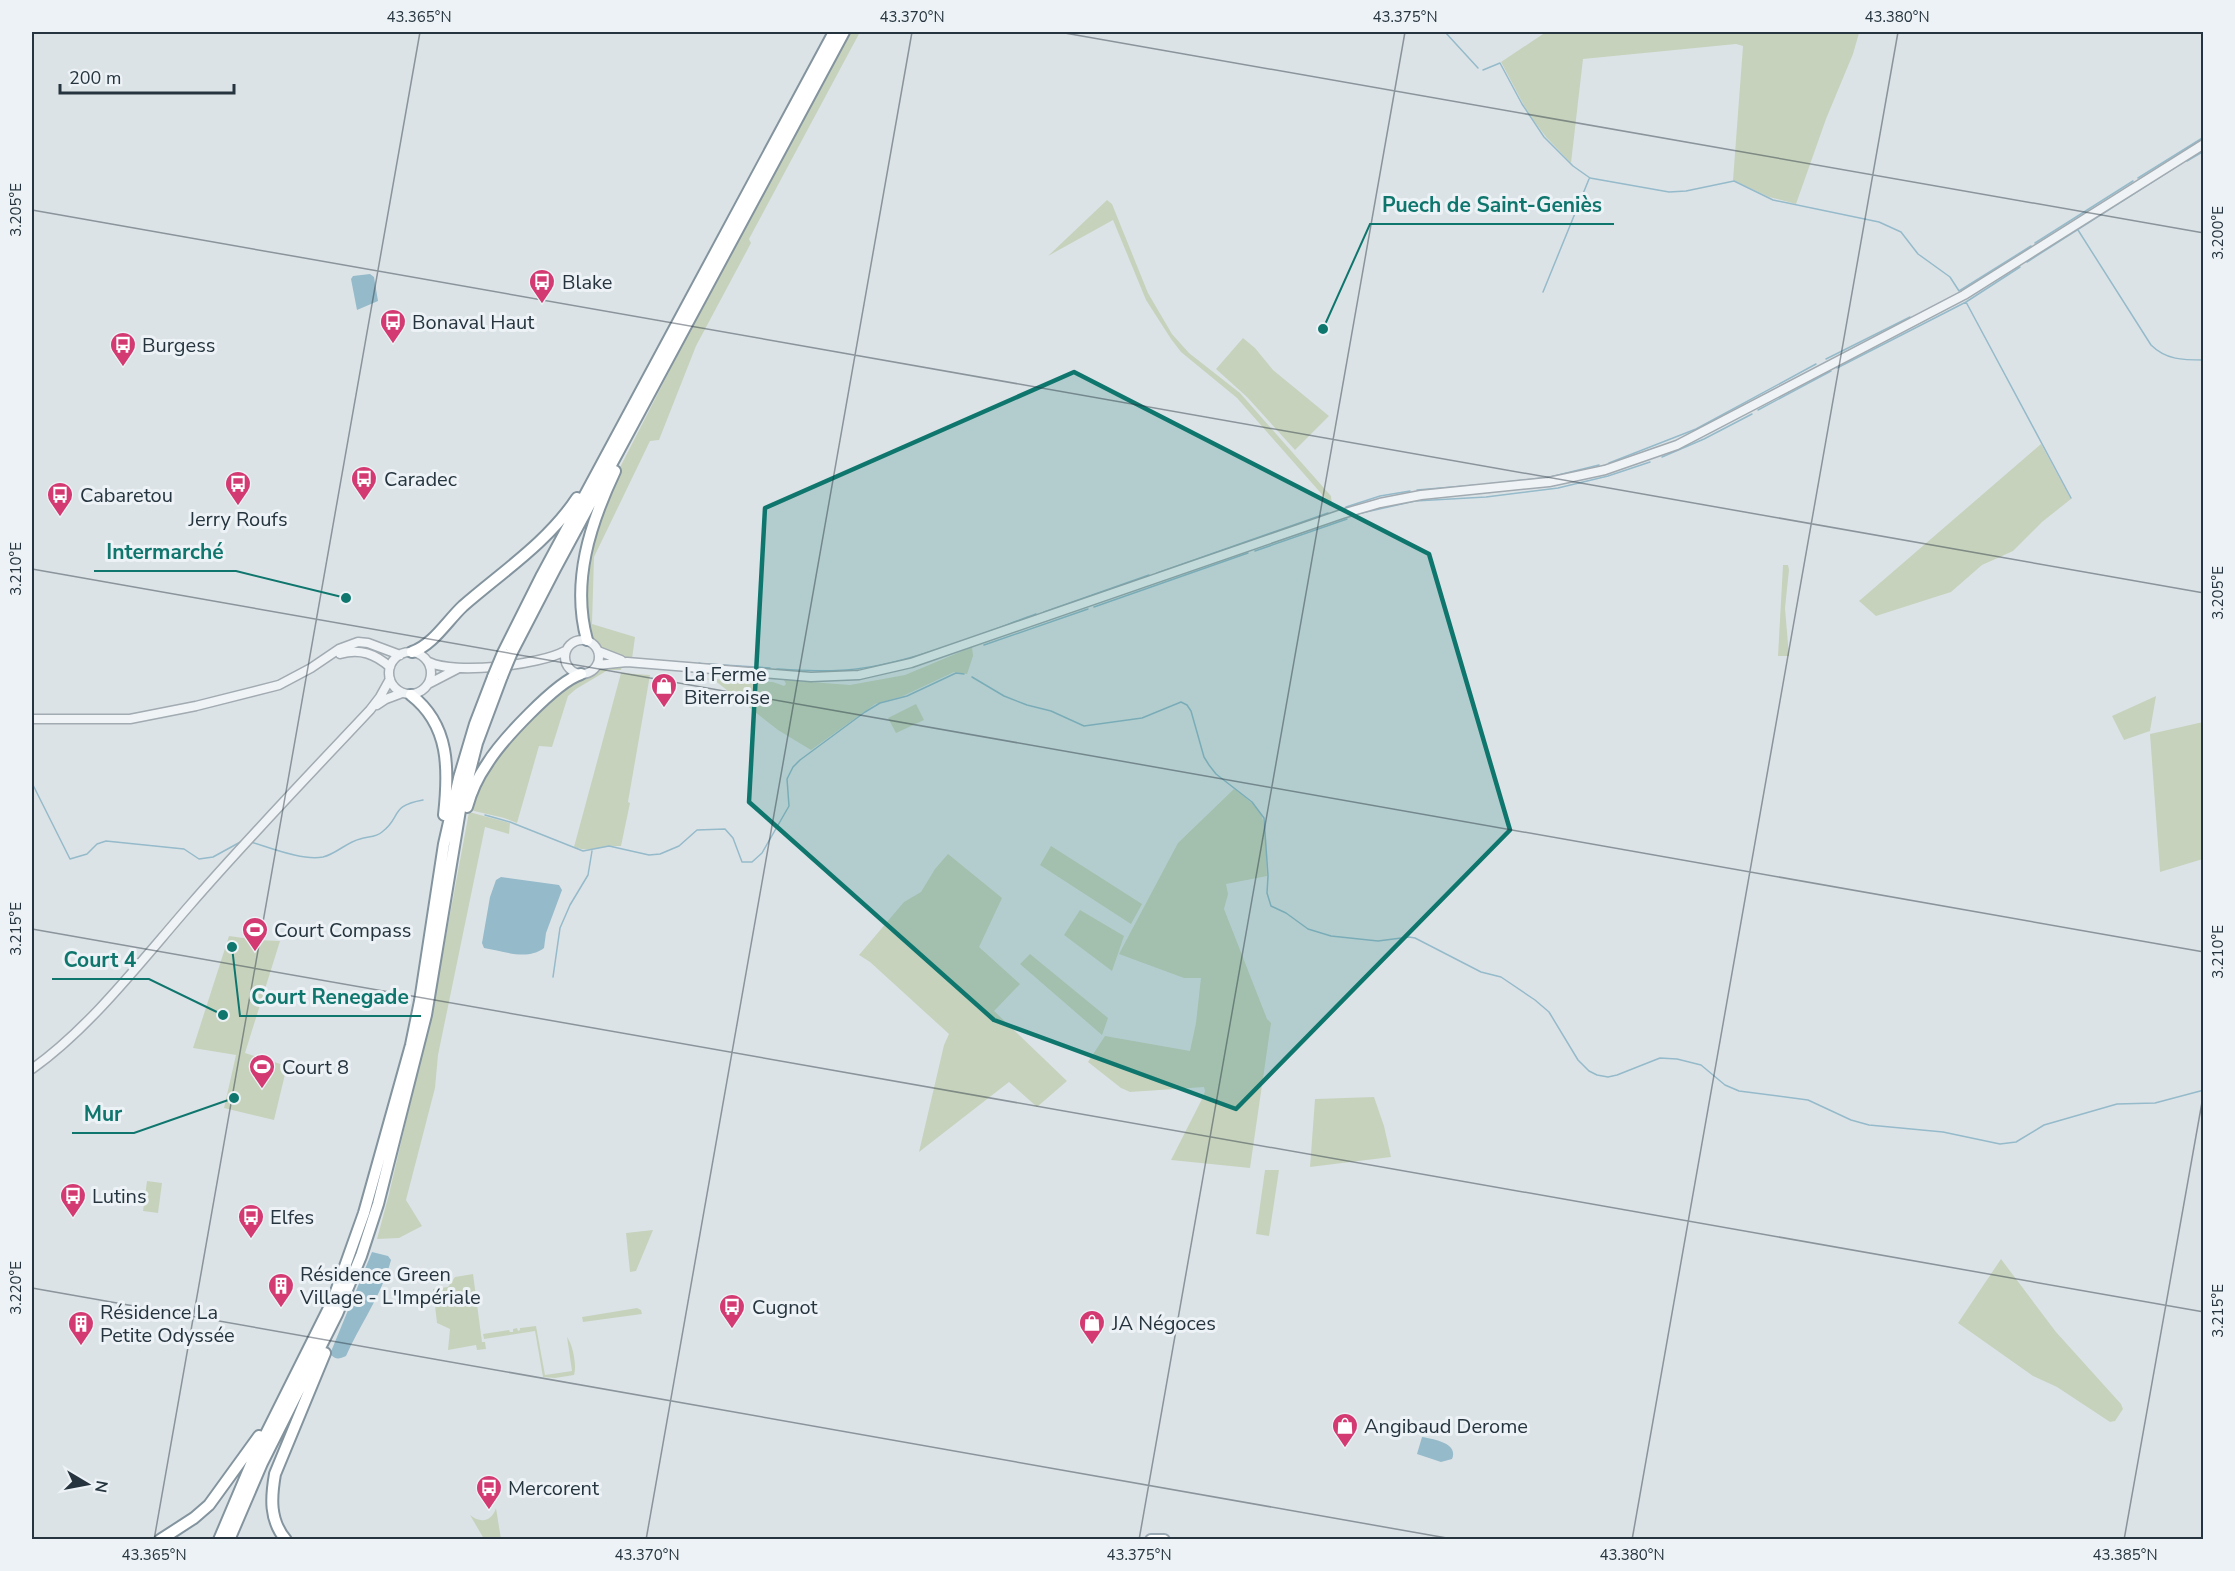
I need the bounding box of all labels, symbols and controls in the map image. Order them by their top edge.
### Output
text: 43.365°N [386,7,452,27]
text: 43.370°N [879,7,945,27]
text: 43.375°N [1372,7,1438,27]
text: 43.380°N [1864,7,1930,27]
scale bar [60,57,234,95]
text: 200 m [69,66,121,90]
text: 3.205°E [6,183,26,237]
callout: Puech de Saint-Geniès [1370,185,1614,224]
text: Puech de Saint-Geniès [1382,191,1602,219]
text: 3.200°E [2208,206,2228,260]
bus stop icon: Blake [527,267,557,305]
place label: Blake [562,269,612,296]
bus stop icon: Bonaval Haut [378,307,408,345]
place label: Bonaval Haut [412,309,535,336]
bus stop icon: Burgess [108,330,138,368]
place label: Burgess [142,332,215,359]
bus stop icon: Caradec [349,464,379,502]
place label: Caradec [384,466,457,493]
bus stop icon: Jerry Roufs [223,469,253,507]
bus stop icon: Cabaretou [45,480,75,518]
place label: Cabaretou [80,482,173,509]
place label: Jerry Roufs [187,506,288,533]
callout: Intermarché [94,532,236,571]
text: Intermarché [106,538,224,566]
text: 3.210°E [6,542,26,596]
text: 3.205°E [2208,566,2228,620]
place label: La Ferme Biterroise [684,661,770,711]
shop icon: La Ferme Biterroise [649,671,679,709]
text: 3.215°E [6,902,26,956]
sports icon: Court Compass [240,915,270,953]
place label: Court Compass [274,917,411,944]
text: 3.210°E [2208,925,2228,979]
callout: Court 4 [52,940,149,979]
text: Court 4 [64,946,137,974]
callout: Court Renegade [240,977,421,1016]
text: Court Renegade [251,983,409,1011]
sports icon: Court 8 [247,1052,277,1090]
place label: Court 8 [282,1054,349,1081]
callout: Mur [72,1094,134,1133]
text: Mur [84,1100,123,1128]
bus stop icon: Lutins [58,1181,88,1219]
place label: Lutins [92,1183,147,1210]
bus stop icon: Elfes [236,1202,266,1240]
place label: Elfes [270,1204,314,1231]
text: 3.220°E [6,1261,26,1315]
place label: Résidence Green Village - L'Impériale [299,1261,481,1311]
building icon: Résidence Green Village - L'Impériale [266,1271,296,1309]
text: 3.215°E [2208,1284,2228,1338]
bus stop icon: Cugnot [717,1292,747,1330]
place label: Cugnot [752,1294,819,1321]
place label: Résidence La Petite Odyssée [100,1299,235,1349]
shop icon: JA Négoces [1077,1308,1107,1346]
building icon: Résidence La Petite Odyssée [66,1309,96,1347]
place label: JA Négoces [1111,1310,1216,1337]
shop icon: Angibaud Derome [1330,1411,1360,1449]
place label: Angibaud Derome [1364,1413,1528,1440]
north arrow [57,1454,117,1514]
bus stop icon: Mercorent [474,1473,504,1511]
place label: Mercorent [508,1475,600,1502]
text: N [89,1479,113,1494]
text: 43.365°N [121,1545,187,1565]
text: 43.370°N [614,1545,680,1565]
text: 43.375°N [1106,1545,1172,1565]
text: 43.380°N [1599,1545,1665,1565]
text: 43.385°N [2092,1545,2158,1565]

